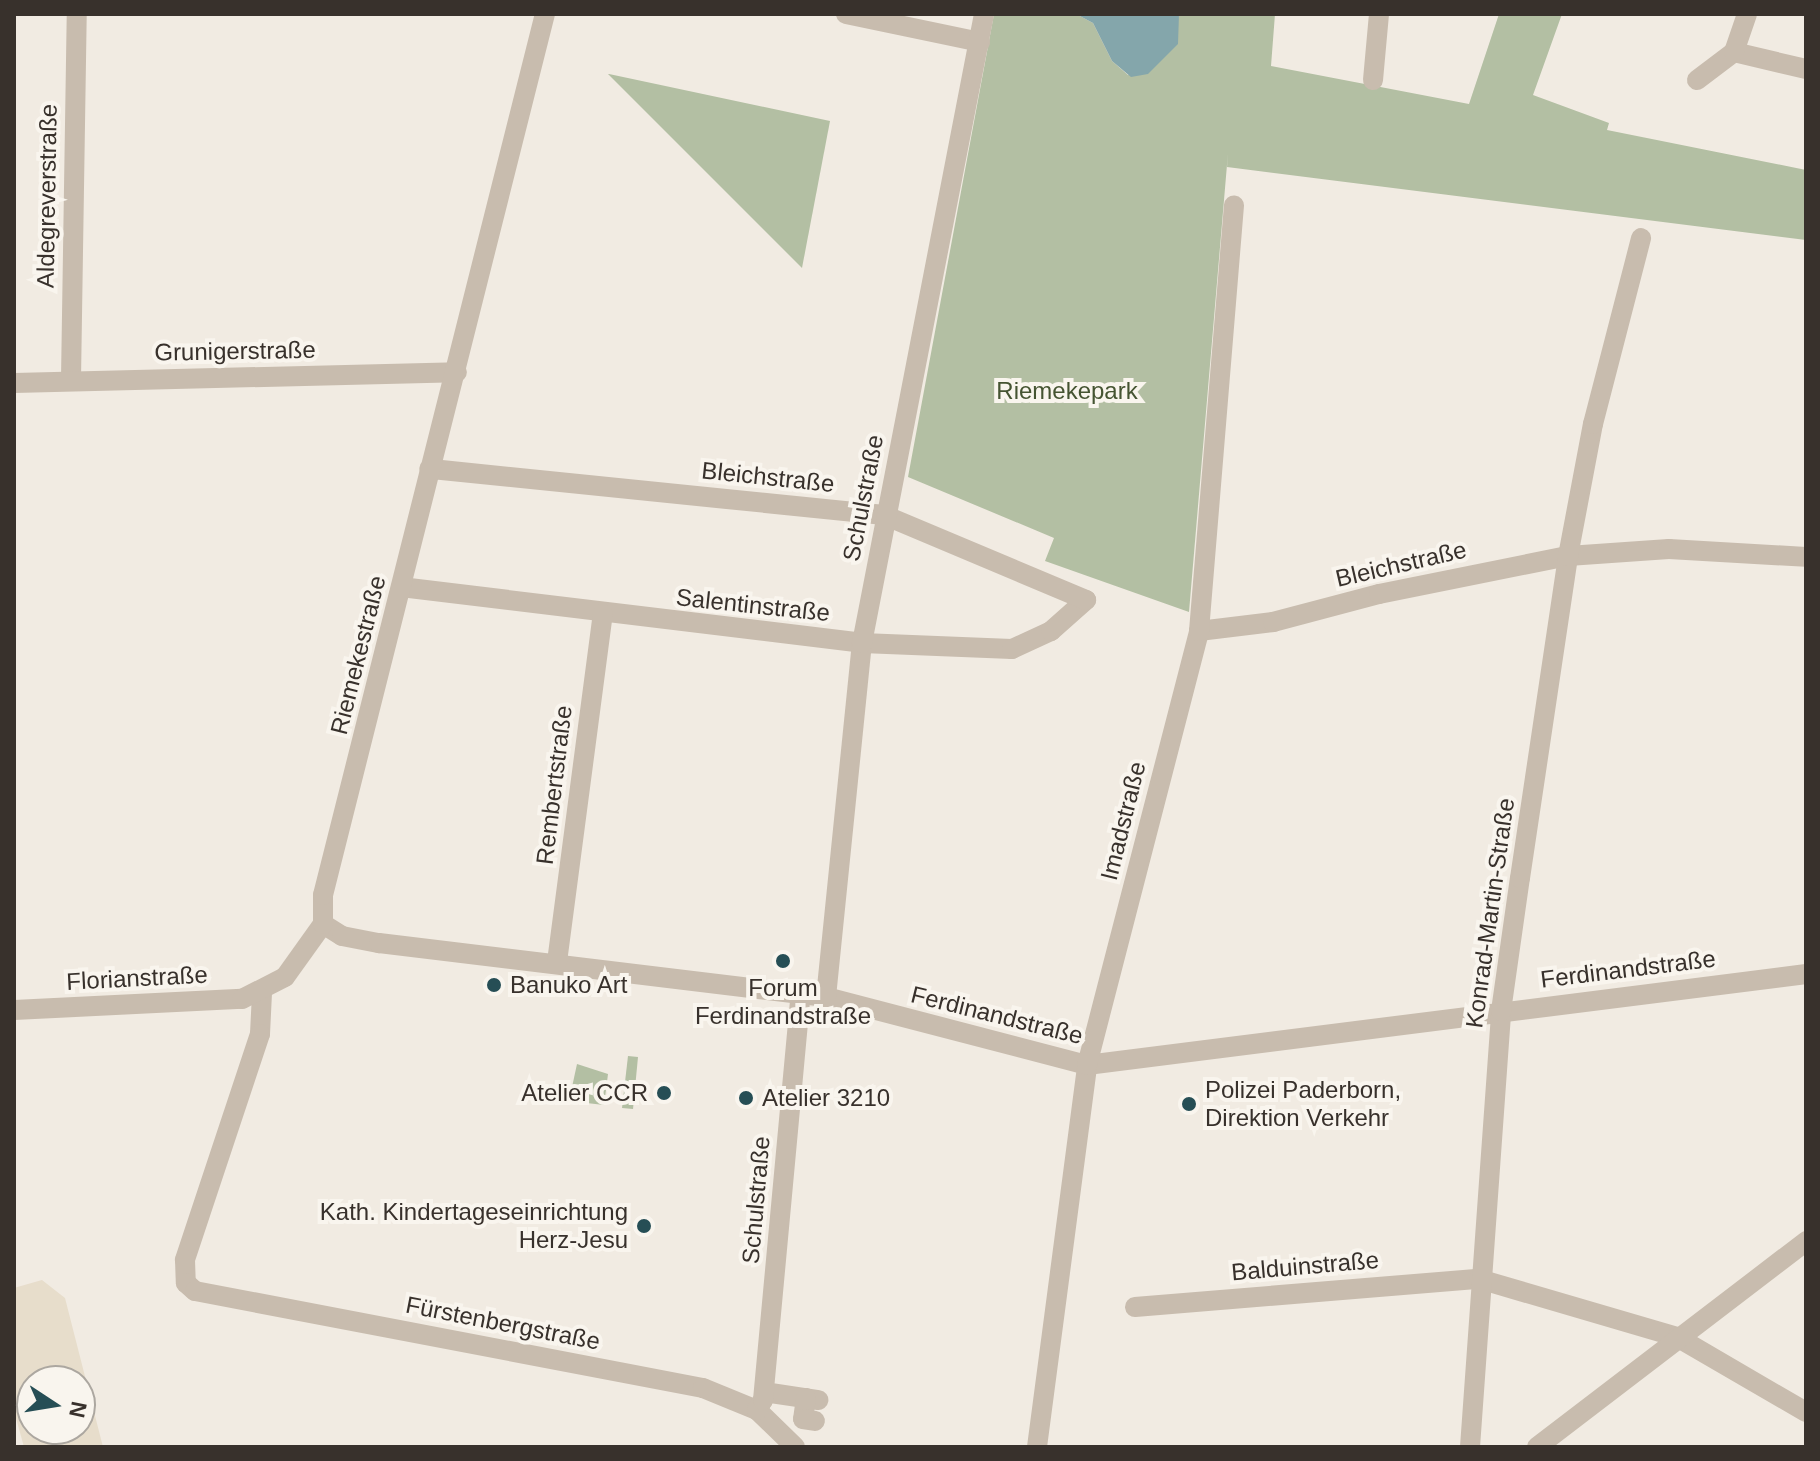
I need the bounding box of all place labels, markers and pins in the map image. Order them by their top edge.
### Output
marker: Forum Ferdinandstraße [774,952,792,970]
place label: Banuko Art [510,971,629,999]
place label: Forum Ferdinandstraße [695,974,871,1030]
marker: Banuko Art [485,976,503,994]
place label: Polizei Paderborn, Direktion Verkehr [1205,1076,1401,1132]
place label: Atelier CCR [521,1079,648,1107]
marker: Atelier CCR [655,1084,673,1102]
place label: Atelier 3210 [762,1084,890,1112]
marker: Atelier 3210 [737,1089,755,1107]
marker: Polizei Paderborn, Direktion Verkehr [1180,1095,1198,1113]
place label: Kath. Kindertageseinrichtung Herz-Jesu [320,1198,628,1254]
marker: Kath. Kindertageseinrichtung Herz-Jesu [635,1217,653,1235]

